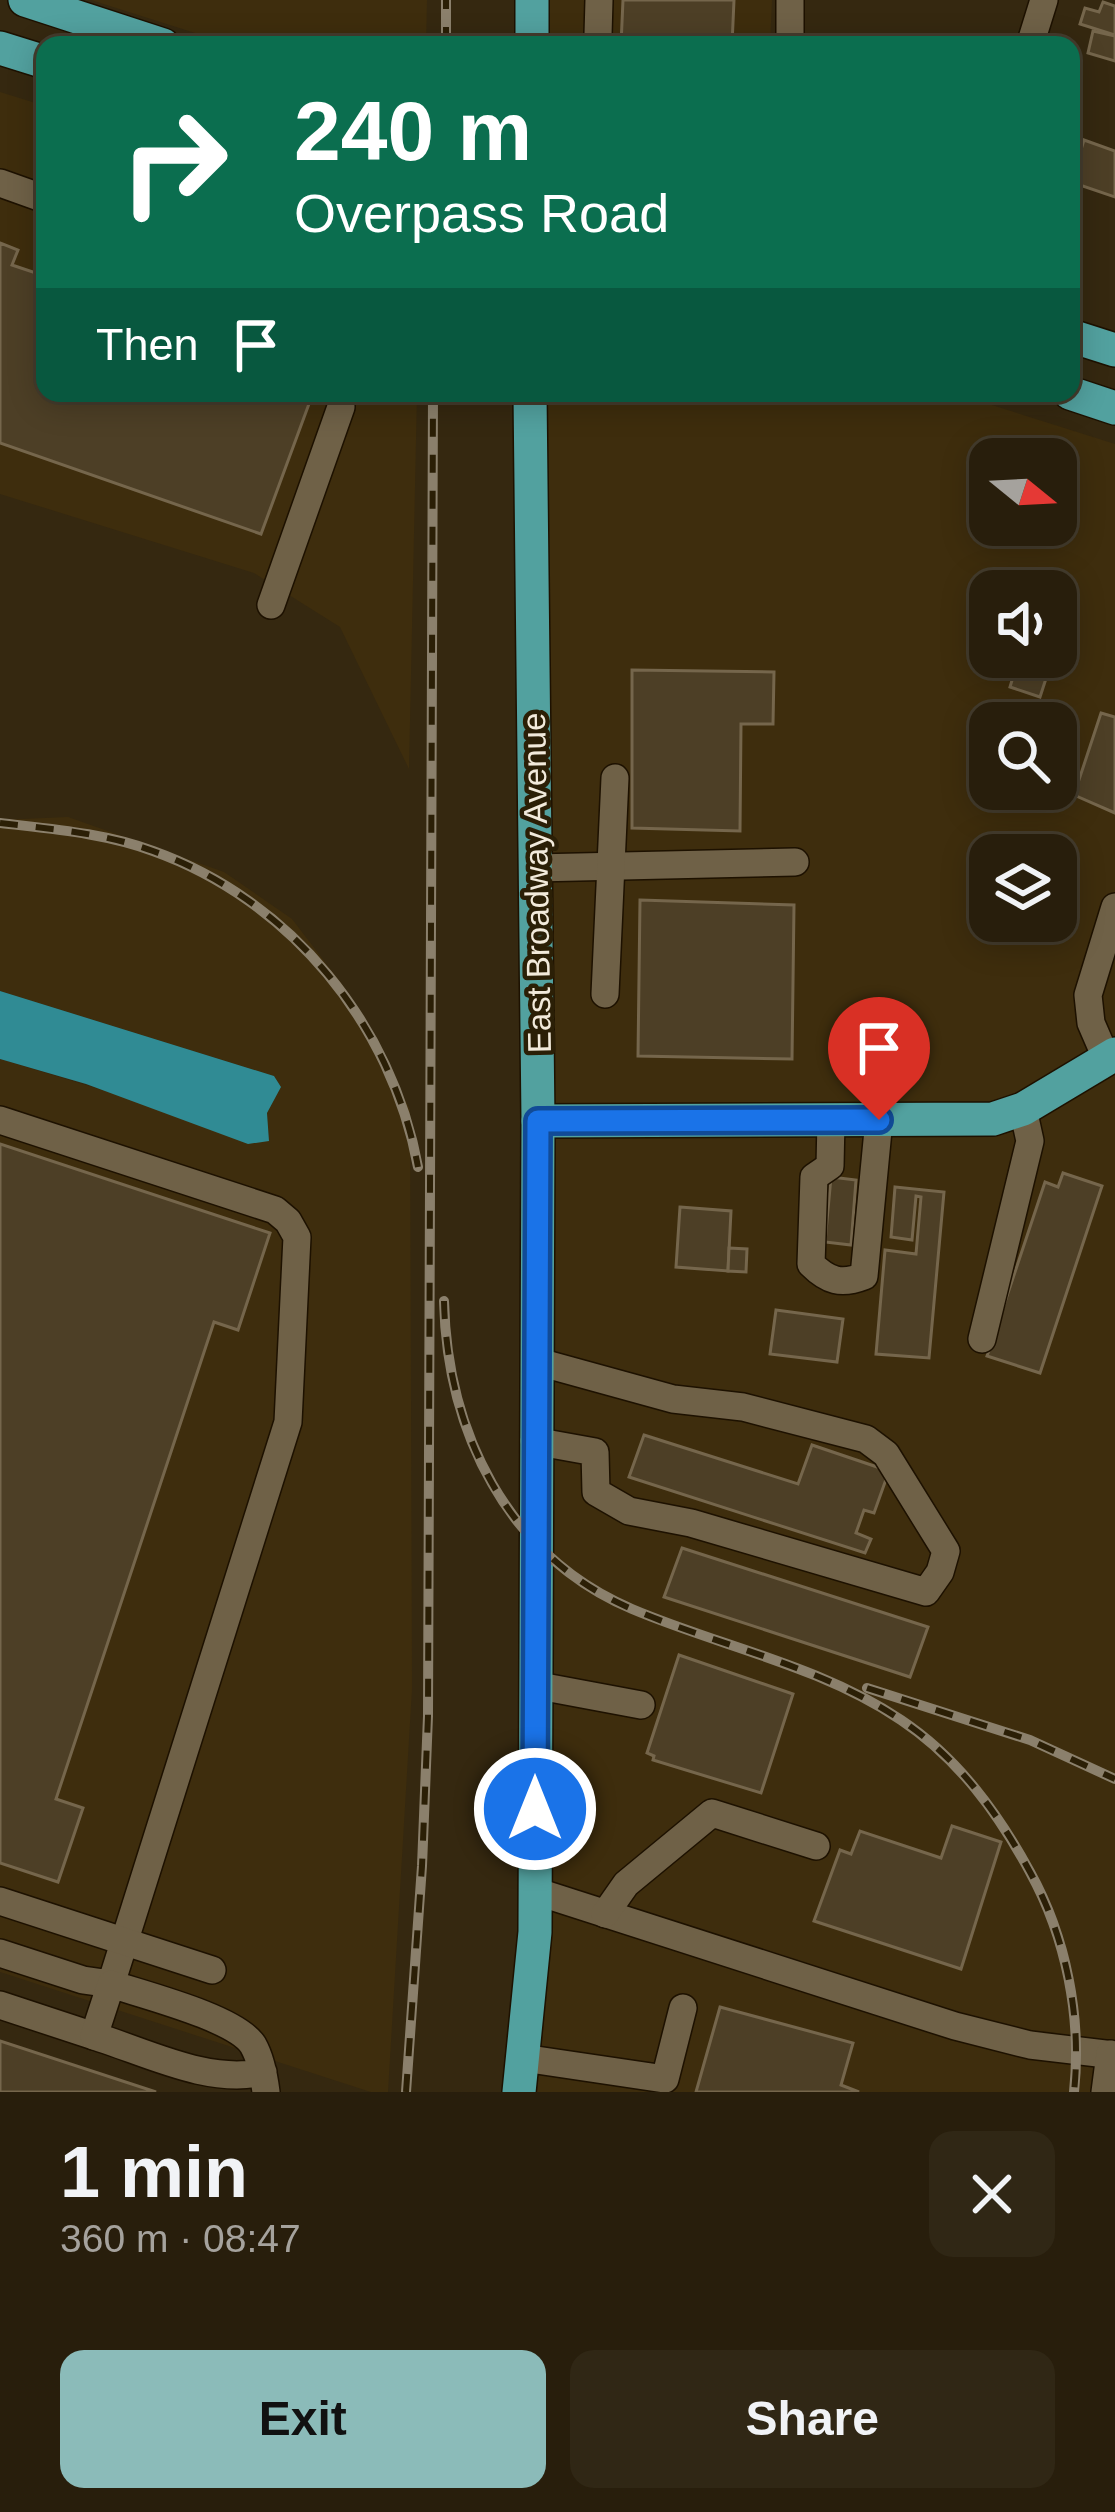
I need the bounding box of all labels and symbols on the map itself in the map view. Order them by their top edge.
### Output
north arrow [969,438,1077,546]
street label: East Broadway Avenue [515,712,558,1054]
pin [828,997,930,1120]
position arrow [472,1746,598,1872]

